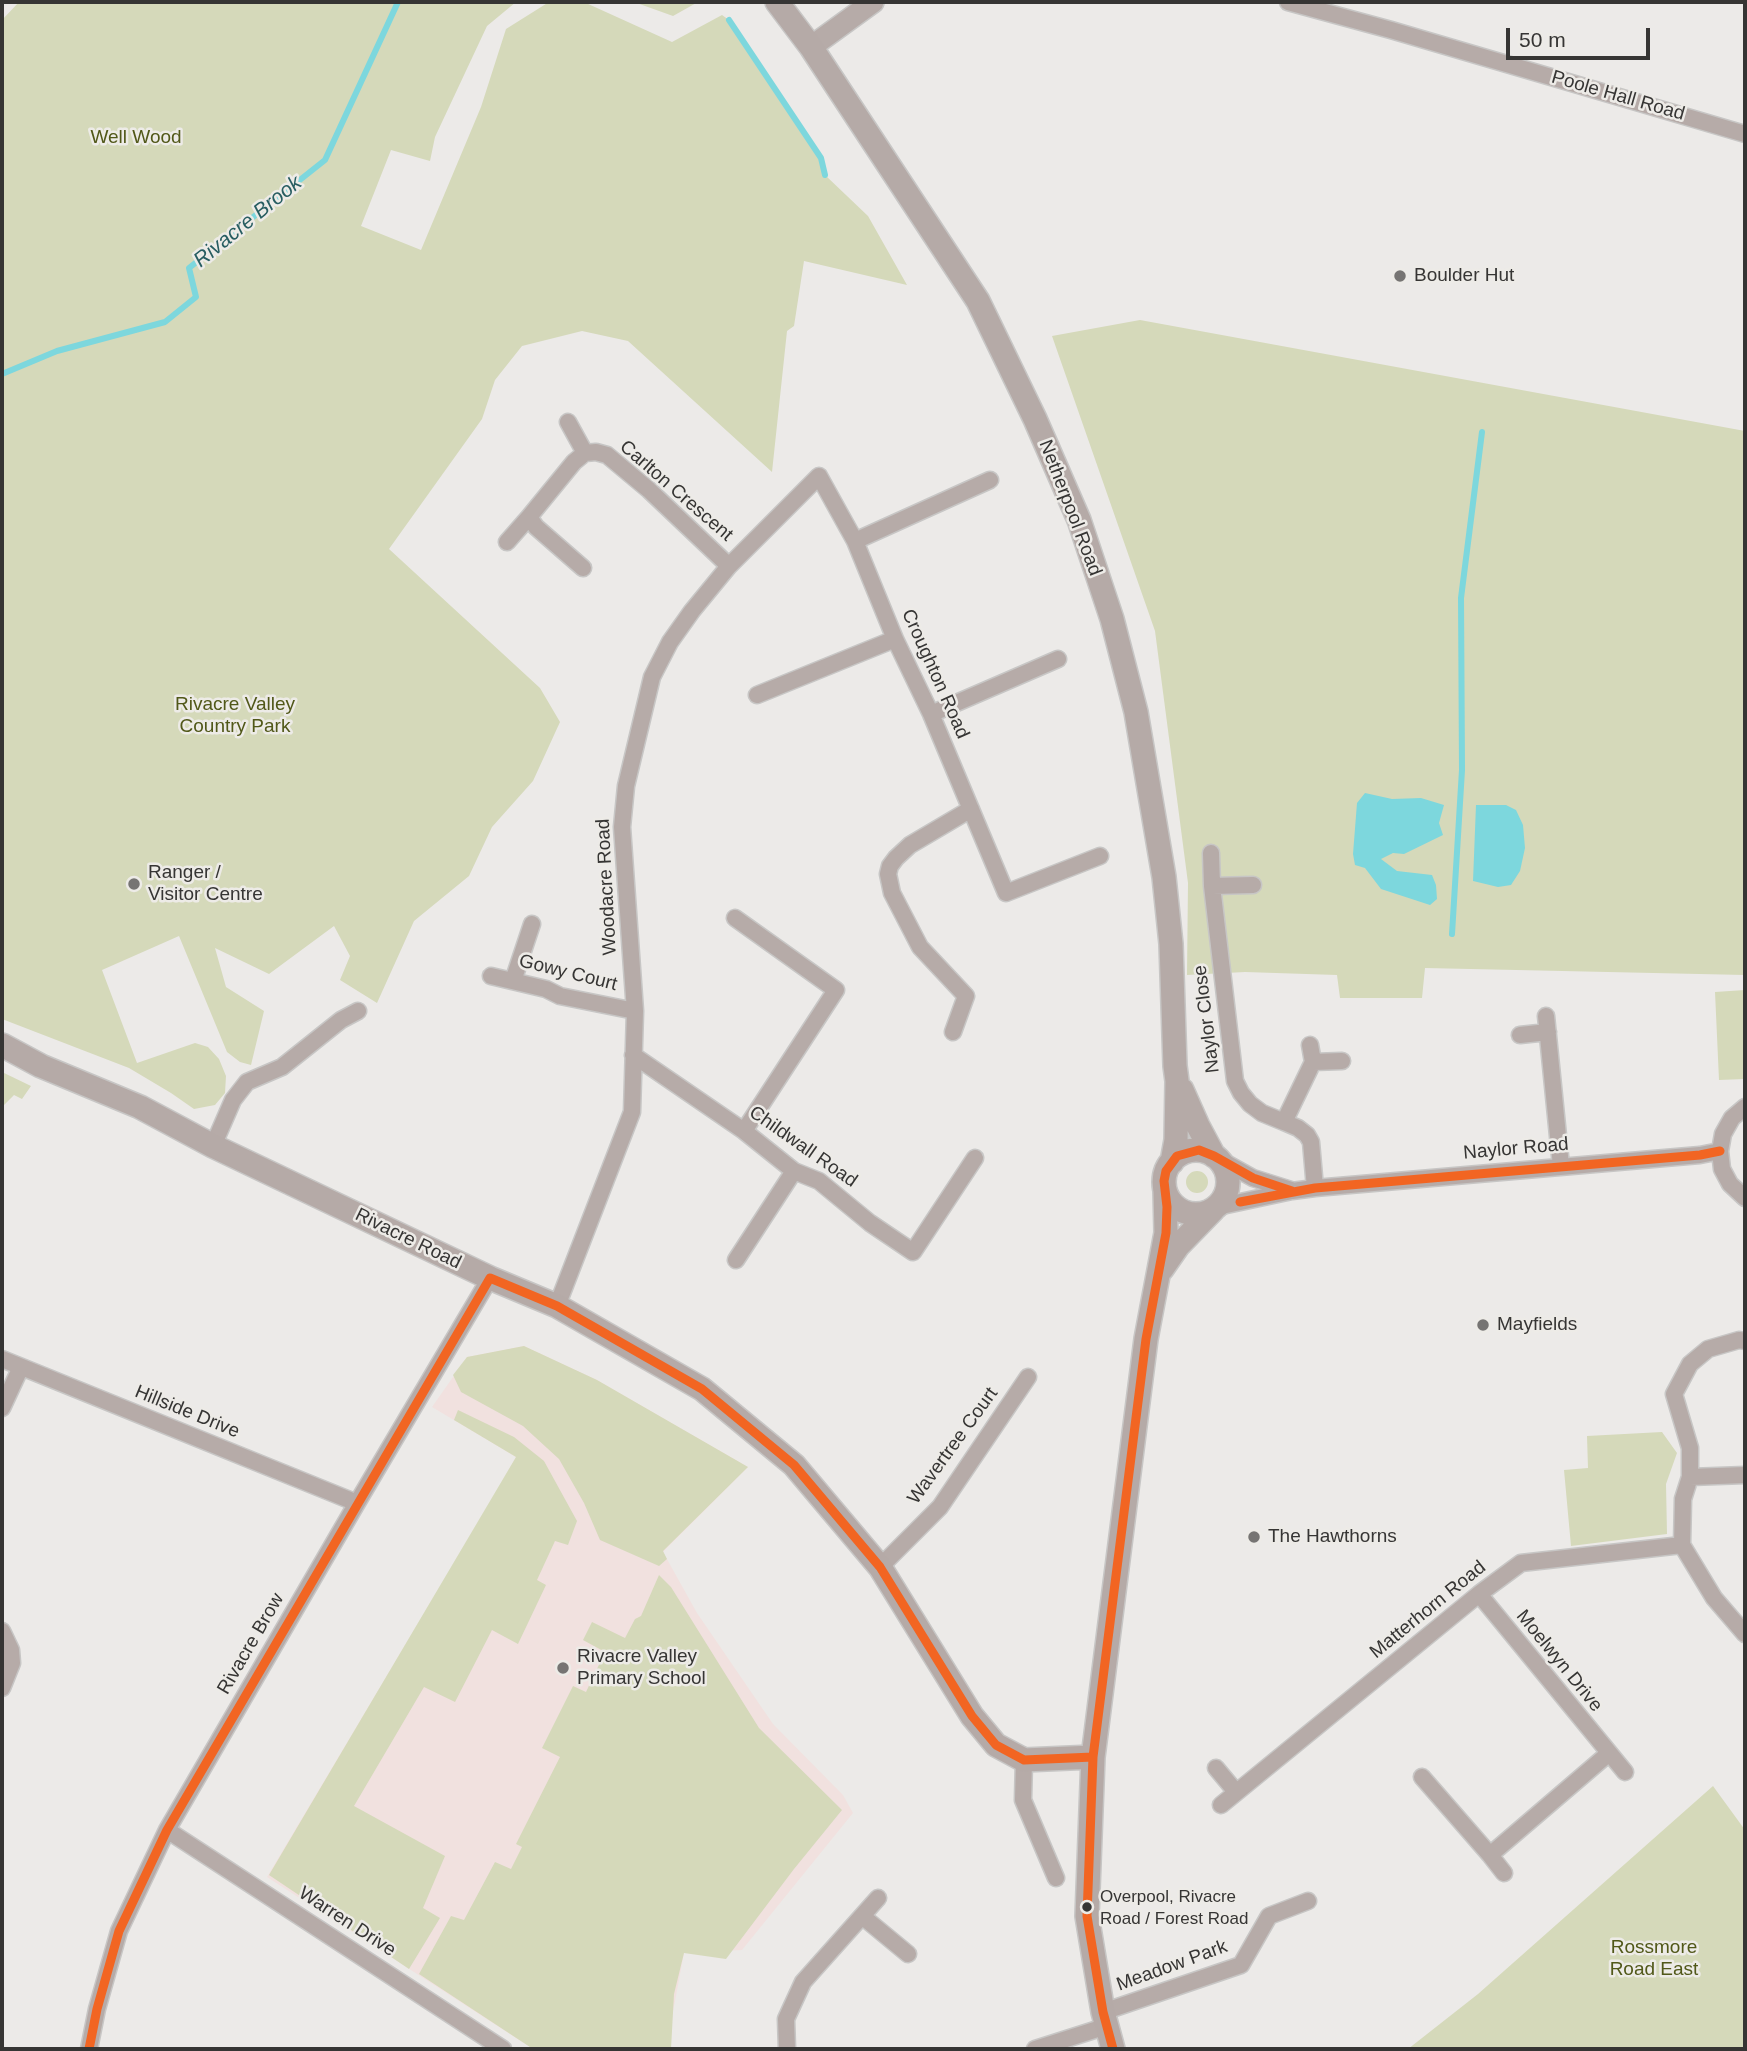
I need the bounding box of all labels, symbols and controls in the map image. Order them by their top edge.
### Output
scale bar [1509,14,1652,58]
text: 50 m [1519,28,1566,51]
street label: Poole Hall Road [1549,66,1687,126]
park label: Well Wood [90,127,182,149]
water label: Rivacre Brook [189,171,307,273]
place label: Boulder Hut [1414,265,1514,287]
marker: Boulder Hut [1392,268,1408,284]
street label: Carlton Crescent [615,436,737,546]
street label: Netherpool Road [1034,437,1106,579]
street label: Croughton Road [896,606,974,742]
park label: Rivacre Valley Country Park [175,694,295,738]
street label: Woodacre Road [592,818,622,956]
place label: Ranger / Visitor Centre [148,862,263,906]
marker: Ranger / Visitor Centre [126,876,142,892]
street label: Gowy Court [517,950,619,996]
street label: Naylor Close [1189,964,1225,1074]
street label: Childwall Road [745,1101,861,1193]
street label: Naylor Road [1462,1133,1570,1165]
street label: Rivacre Road [351,1204,465,1274]
place label: Mayfields [1497,1314,1577,1336]
marker: Mayfields [1475,1317,1491,1333]
street label: Hillside Drive [131,1381,243,1443]
street label: Wavertree Court [903,1383,1003,1509]
place label: The Hawthorns [1268,1526,1397,1548]
marker: The Hawthorns [1246,1529,1262,1545]
street label: Matterhorn Road [1365,1556,1491,1664]
street label: Rivacre Brow [213,1589,289,1699]
street label: Moelwyn Drive [1511,1605,1607,1717]
place label: Rivacre Valley Primary School [577,1646,706,1690]
marker: Rivacre Valley Primary School [555,1660,571,1676]
street label: Warren Drive [294,1882,400,1962]
place label: Overpool, Rivacre Road / Forest Road [1100,1887,1248,1927]
marker: Overpool, Rivacre Road / Forest Road [1080,1900,1094,1914]
street label: Meadow Park [1114,1935,1230,1997]
park label: Rossmore Road East [1610,1937,1698,1981]

